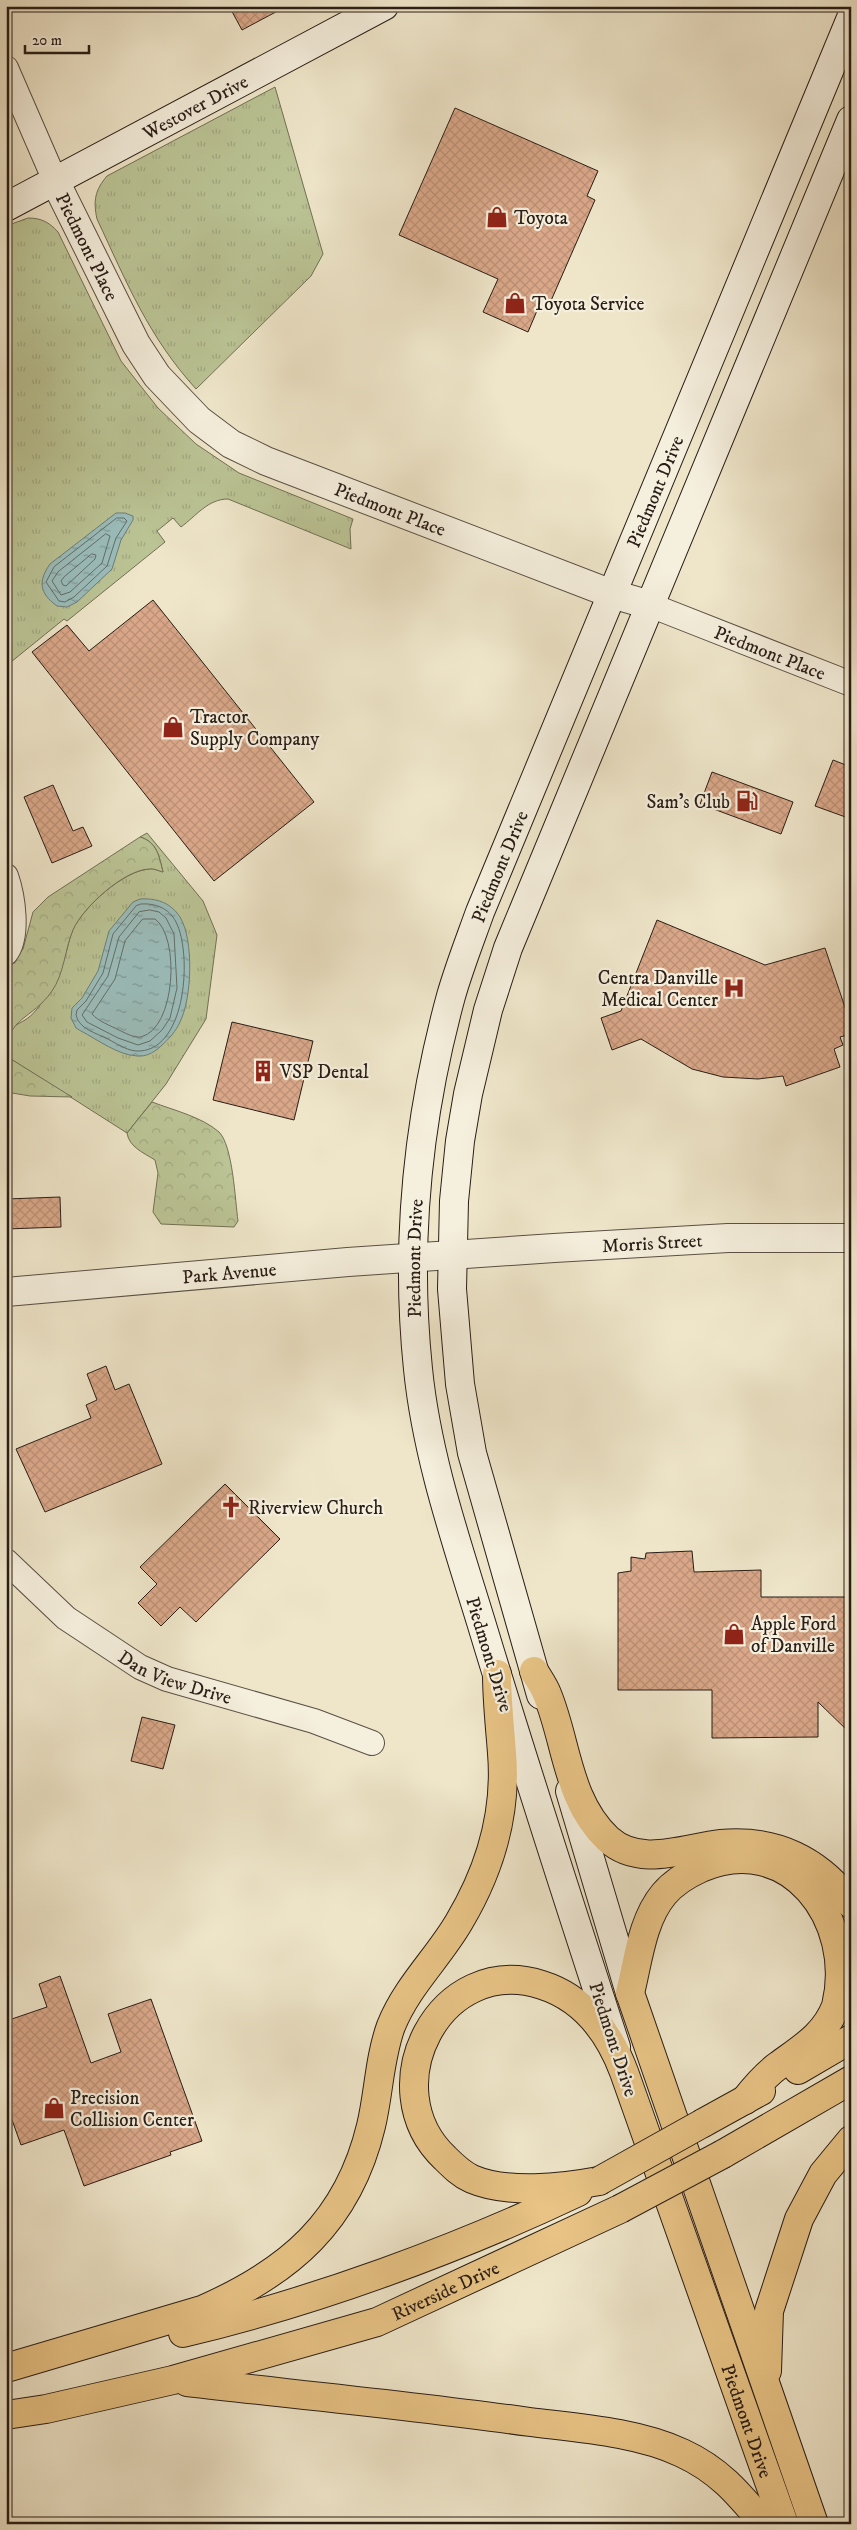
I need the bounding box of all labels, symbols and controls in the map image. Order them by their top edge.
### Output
scale bar [25,22,89,54]
text: 20 m [32,31,62,50]
street label: Westover Drive [138,70,252,146]
street label: Piedmont Place [50,189,123,305]
shop icon: Toyota [484,204,510,230]
place label: Toyota [514,207,568,230]
shop icon: Toyota Service [502,290,528,316]
place label: Toyota Service [532,293,645,316]
street label: Piedmont Drive [622,432,689,551]
street label: Piedmont Place [331,478,449,542]
street label: Piedmont Place [711,621,829,686]
place label: Tractor Supply Company [190,706,320,751]
shop icon: Tractor Supply Company [160,714,186,740]
fuel station icon: Sam's Club [734,788,760,814]
place label: Sam's Club [646,791,730,814]
street label: Piedmont Drive [467,807,534,926]
place label: Centra Danville Medical Center [598,967,718,1012]
hospital icon: Centra Danville Medical Center [721,975,747,1001]
building icon: VSP Dental [250,1058,276,1084]
place label: VSP Dental [279,1061,369,1084]
street label: Piedmont Drive [403,1198,429,1318]
street label: Morris Street [601,1229,703,1258]
street label: Park Avenue [181,1258,277,1290]
church icon: Riverview Church [218,1494,244,1520]
place label: Riverview Church [248,1497,383,1520]
street label: Piedmont Drive [460,1594,517,1715]
place label: Apple Ford of Danville [751,1613,837,1658]
shop icon: Apple Ford of Danville [721,1621,747,1647]
street label: Dan View Drive [113,1646,234,1710]
street label: Piedmont Drive [583,1979,642,2100]
place label: Precision Collision Center [70,2087,194,2132]
shop icon: Precision Collision Center [41,2095,67,2121]
street label: Riverside Drive [388,2257,503,2327]
street label: Piedmont Drive [715,2361,777,2481]

